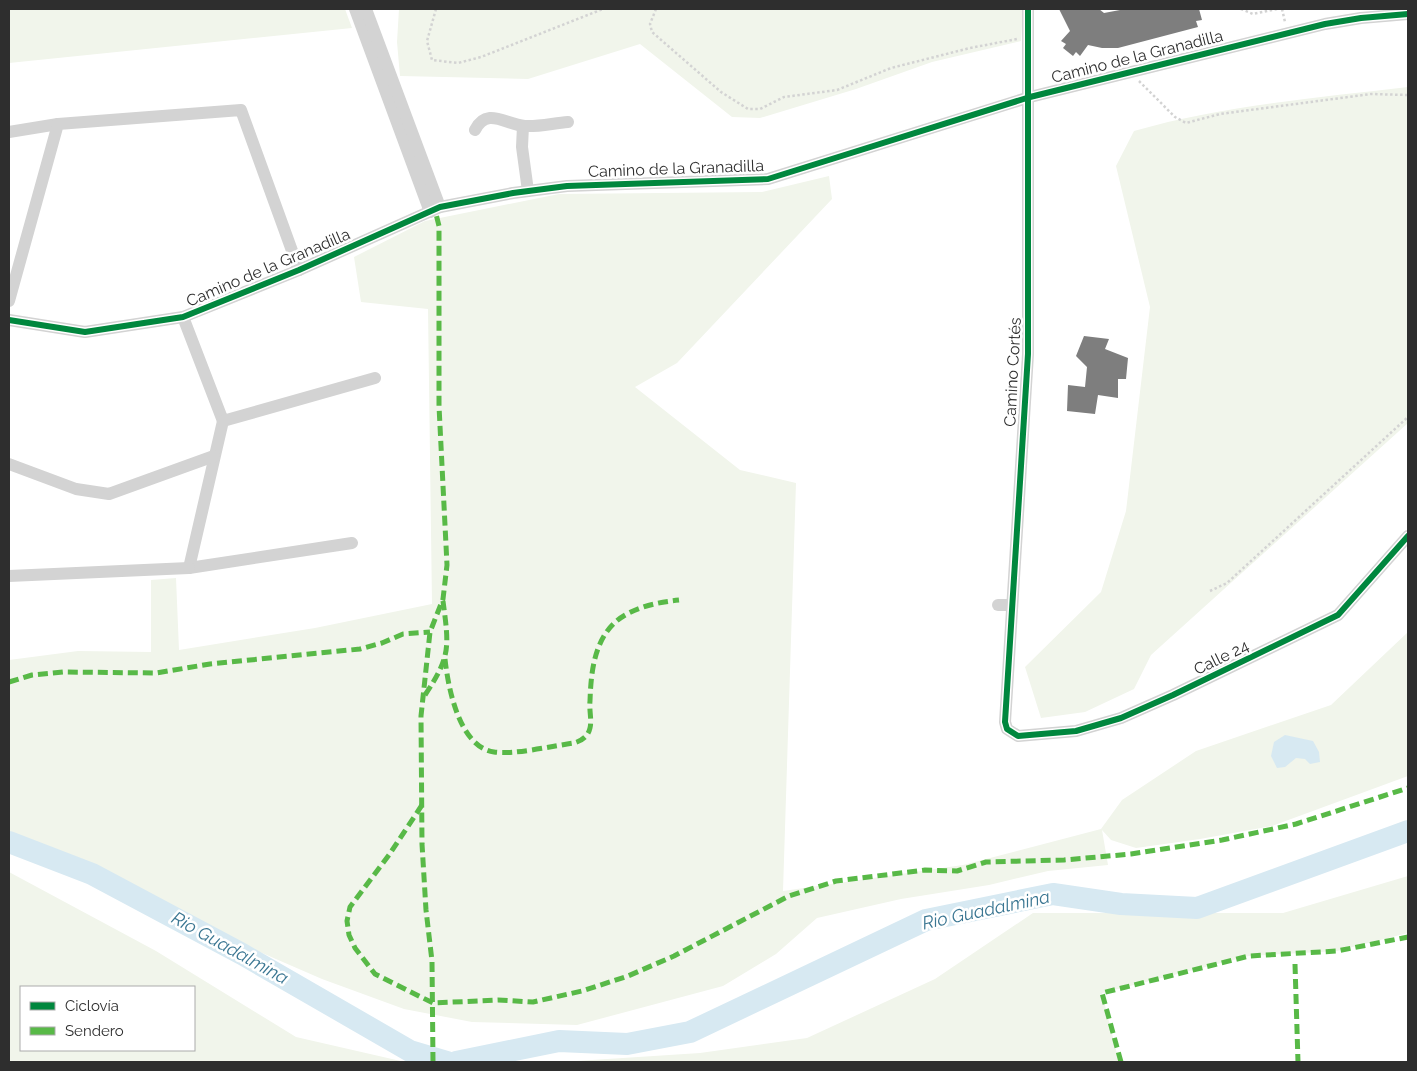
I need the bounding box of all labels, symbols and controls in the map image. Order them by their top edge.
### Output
street label: Camino de la Granadilla [1049,26,1225,87]
street label: Camino de la Granadilla [588,156,764,181]
street label: Camino de la Granadilla [183,224,353,311]
street label: Camino Cortés [1000,317,1025,427]
street label: Calle 24 [1191,636,1252,679]
water label: Rio Guadalmina [920,886,1052,933]
water label: Rio Guadalmina [168,907,292,988]
legend [20,986,195,1051]
text: Ciclovía [65,997,119,1015]
text: Sendero [65,1022,124,1040]

